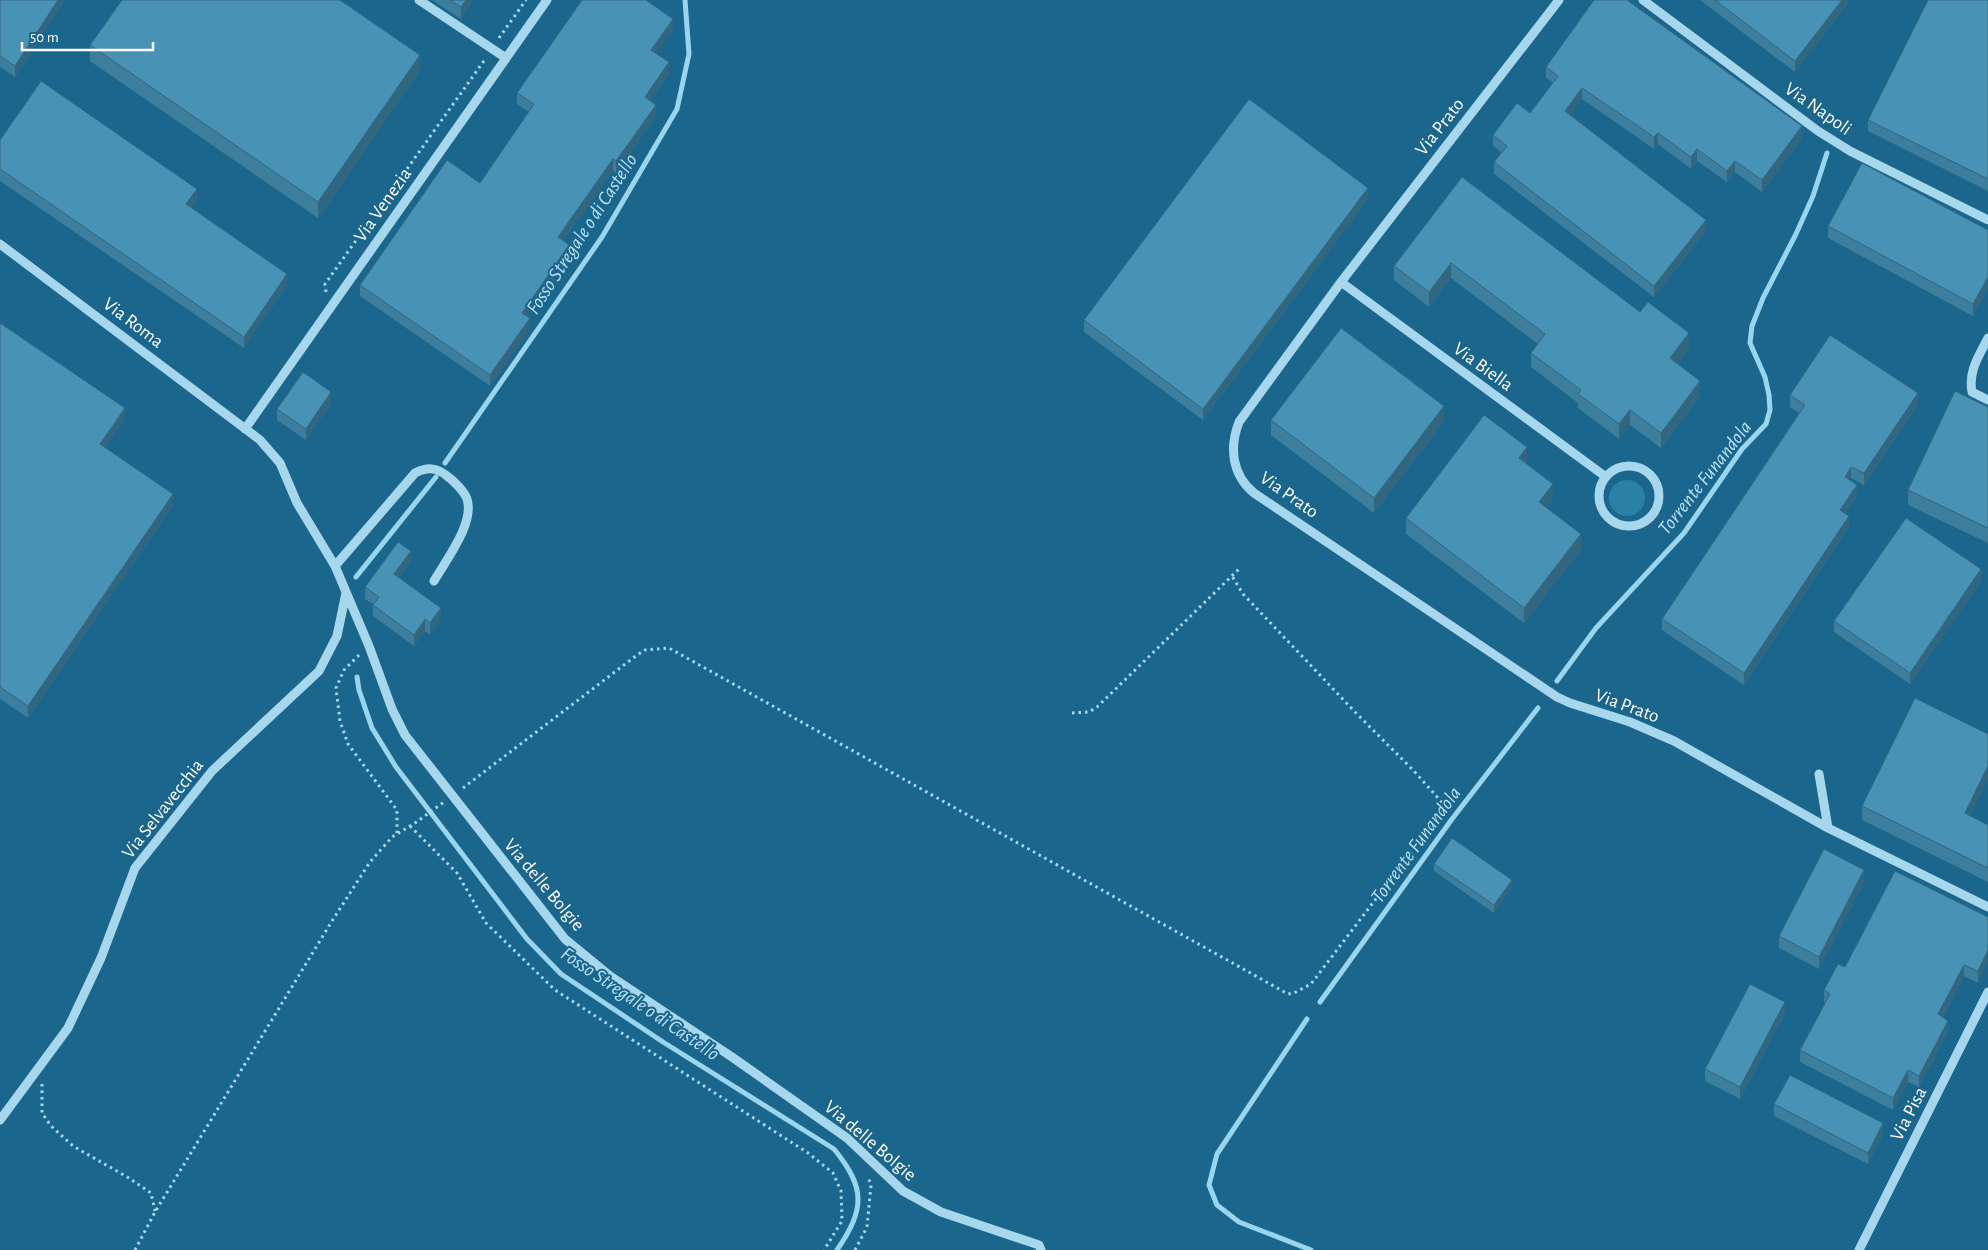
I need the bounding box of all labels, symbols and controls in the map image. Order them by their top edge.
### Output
scale bar [22,20,154,52]
text: 50 m [30,30,59,45]
street label: Via Napoli [1781,79,1855,139]
street label: Via Prato [1412,95,1468,159]
water label: Fosso Stregale o di Castello [523,150,641,318]
street label: Via Venezia [351,164,415,246]
street label: Via Roma [99,294,167,352]
street label: Via Biella [1450,339,1517,395]
water label: Torrente Funandola [1655,417,1755,539]
street label: Via Prato [1256,468,1322,522]
street label: Via Prato [1592,686,1662,726]
street label: Via Selvavecchia [119,756,208,862]
water label: Torrente Funandola [1367,783,1465,907]
street label: Via delle Bolgie [500,835,588,935]
water label: Fosso Stregale o di Castello [557,944,723,1064]
street label: Via Pisa [1887,1084,1931,1144]
street label: Via delle Bolgie [820,1097,920,1185]

